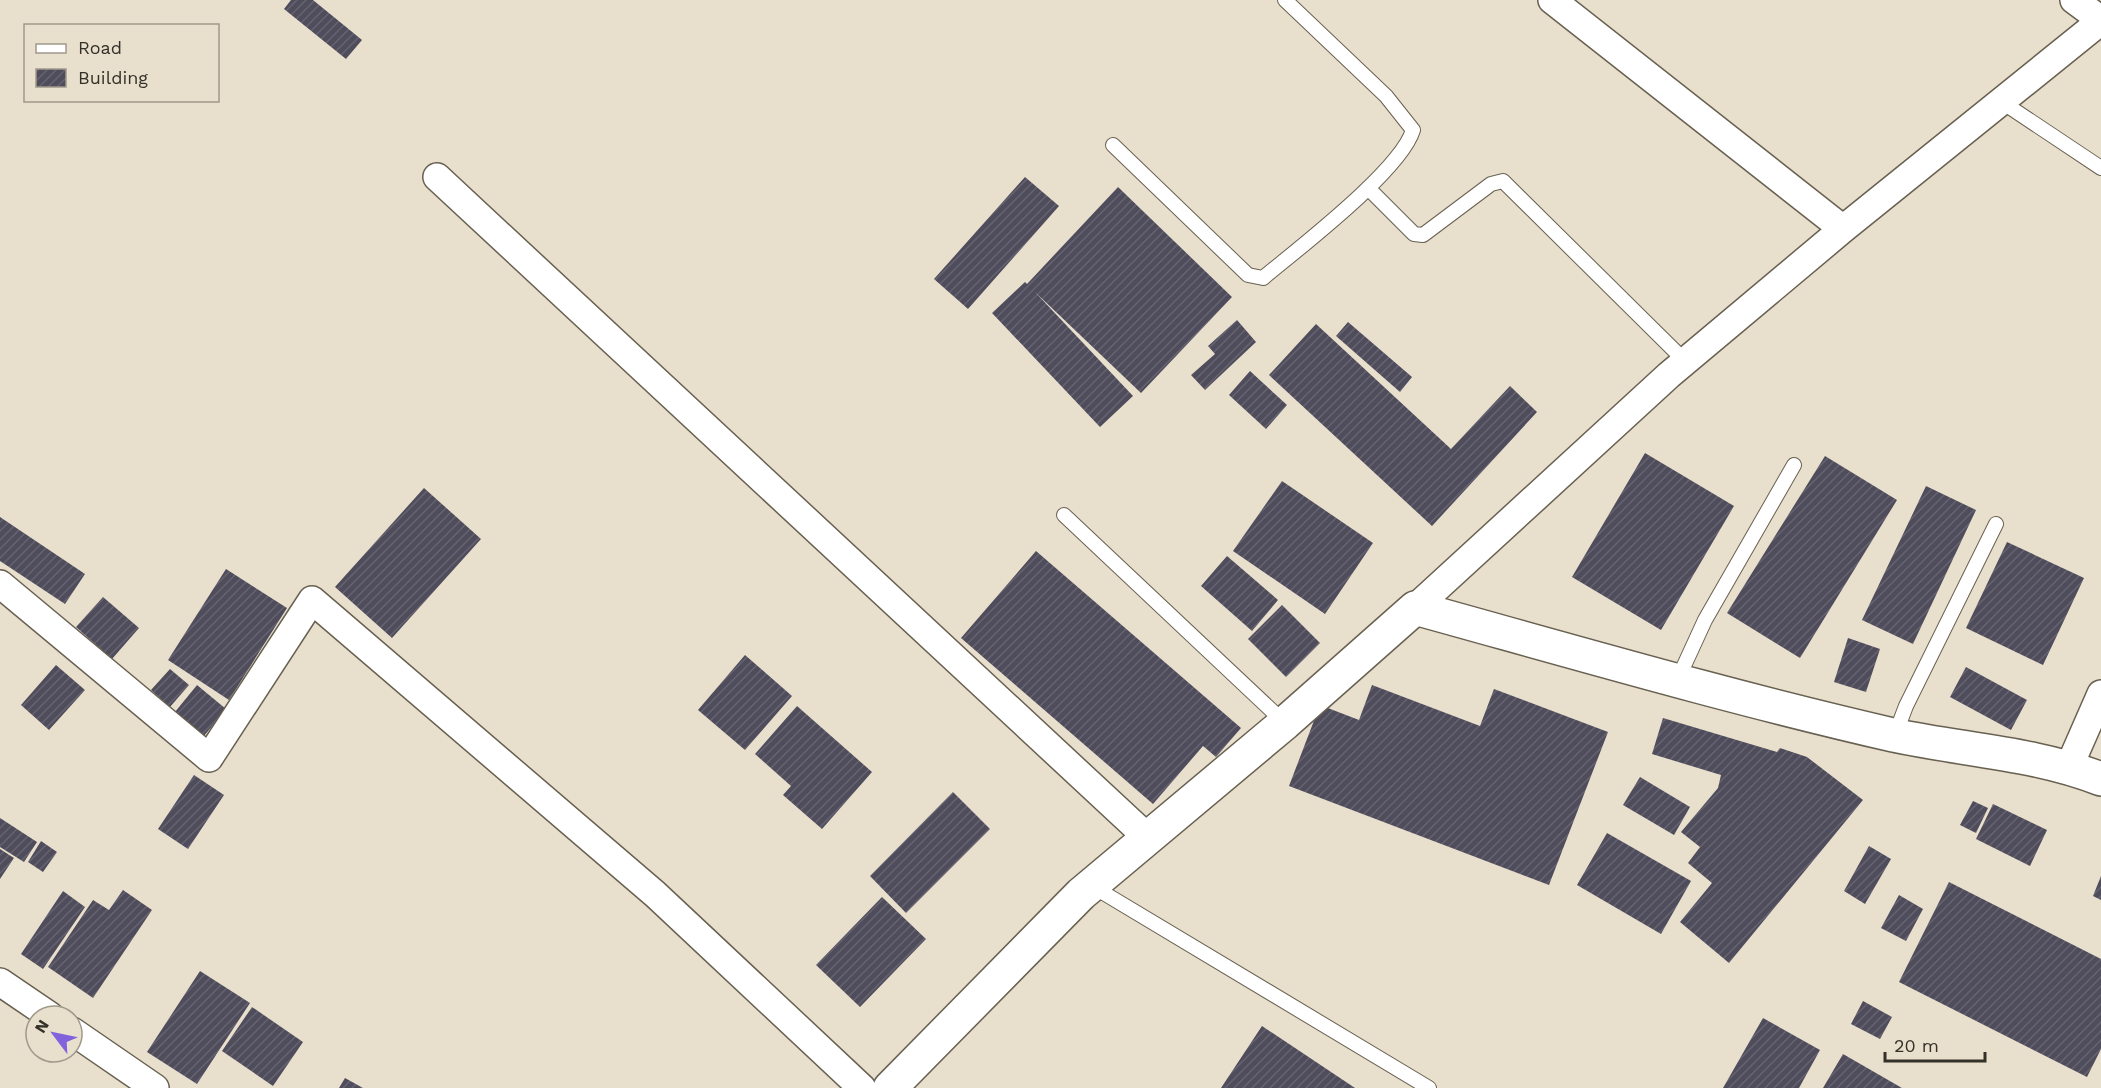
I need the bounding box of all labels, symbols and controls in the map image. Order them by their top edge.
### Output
legend [24,24,219,102]
text: Road [78,37,122,58]
text: Building [78,67,148,88]
north arrow [24,1004,84,1064]
text: N [31,1016,53,1036]
scale bar [1885,1025,1986,1063]
text: 20 m [1894,1035,1939,1056]

